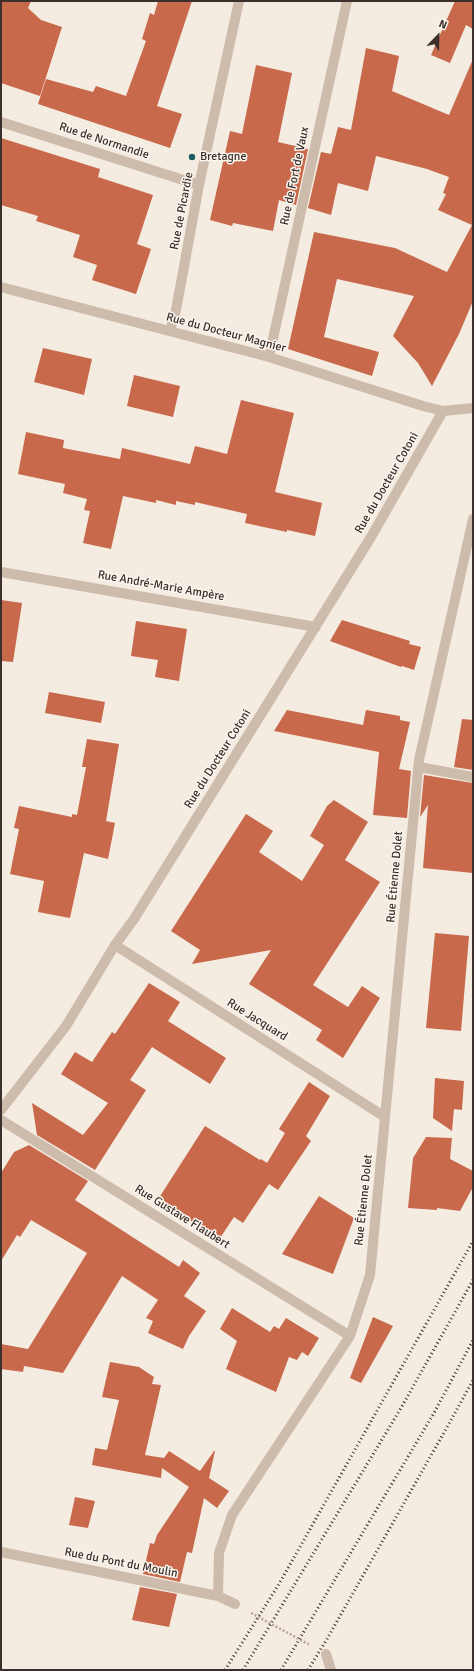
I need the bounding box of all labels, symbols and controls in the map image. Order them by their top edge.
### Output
north arrow [418,16,458,56]
text: N [437,17,449,32]
street label: Rue de Normandie [57,120,151,162]
street label: Rue de Fort de Vaux [278,125,312,227]
place label: Bretagne [200,150,246,164]
marker: Bretagne [187,152,197,162]
street label: Rue de Picardie [167,171,197,251]
street label: Rue du Docteur Magnier [165,310,287,356]
street label: Rue du Docteur Cotoni [352,430,422,536]
street label: Rue André-Marie Ampère [96,568,226,604]
street label: Rue du Docteur Cotoni [182,707,254,811]
street label: Rue Étienne Dolet [384,831,406,923]
street label: Rue Jacquard [224,996,290,1044]
street label: Rue Étienne Dolet [352,1154,376,1246]
street label: Rue Gustave Flaubert [132,1182,232,1252]
street label: Rue du Pont du Moulin [63,1545,179,1581]

